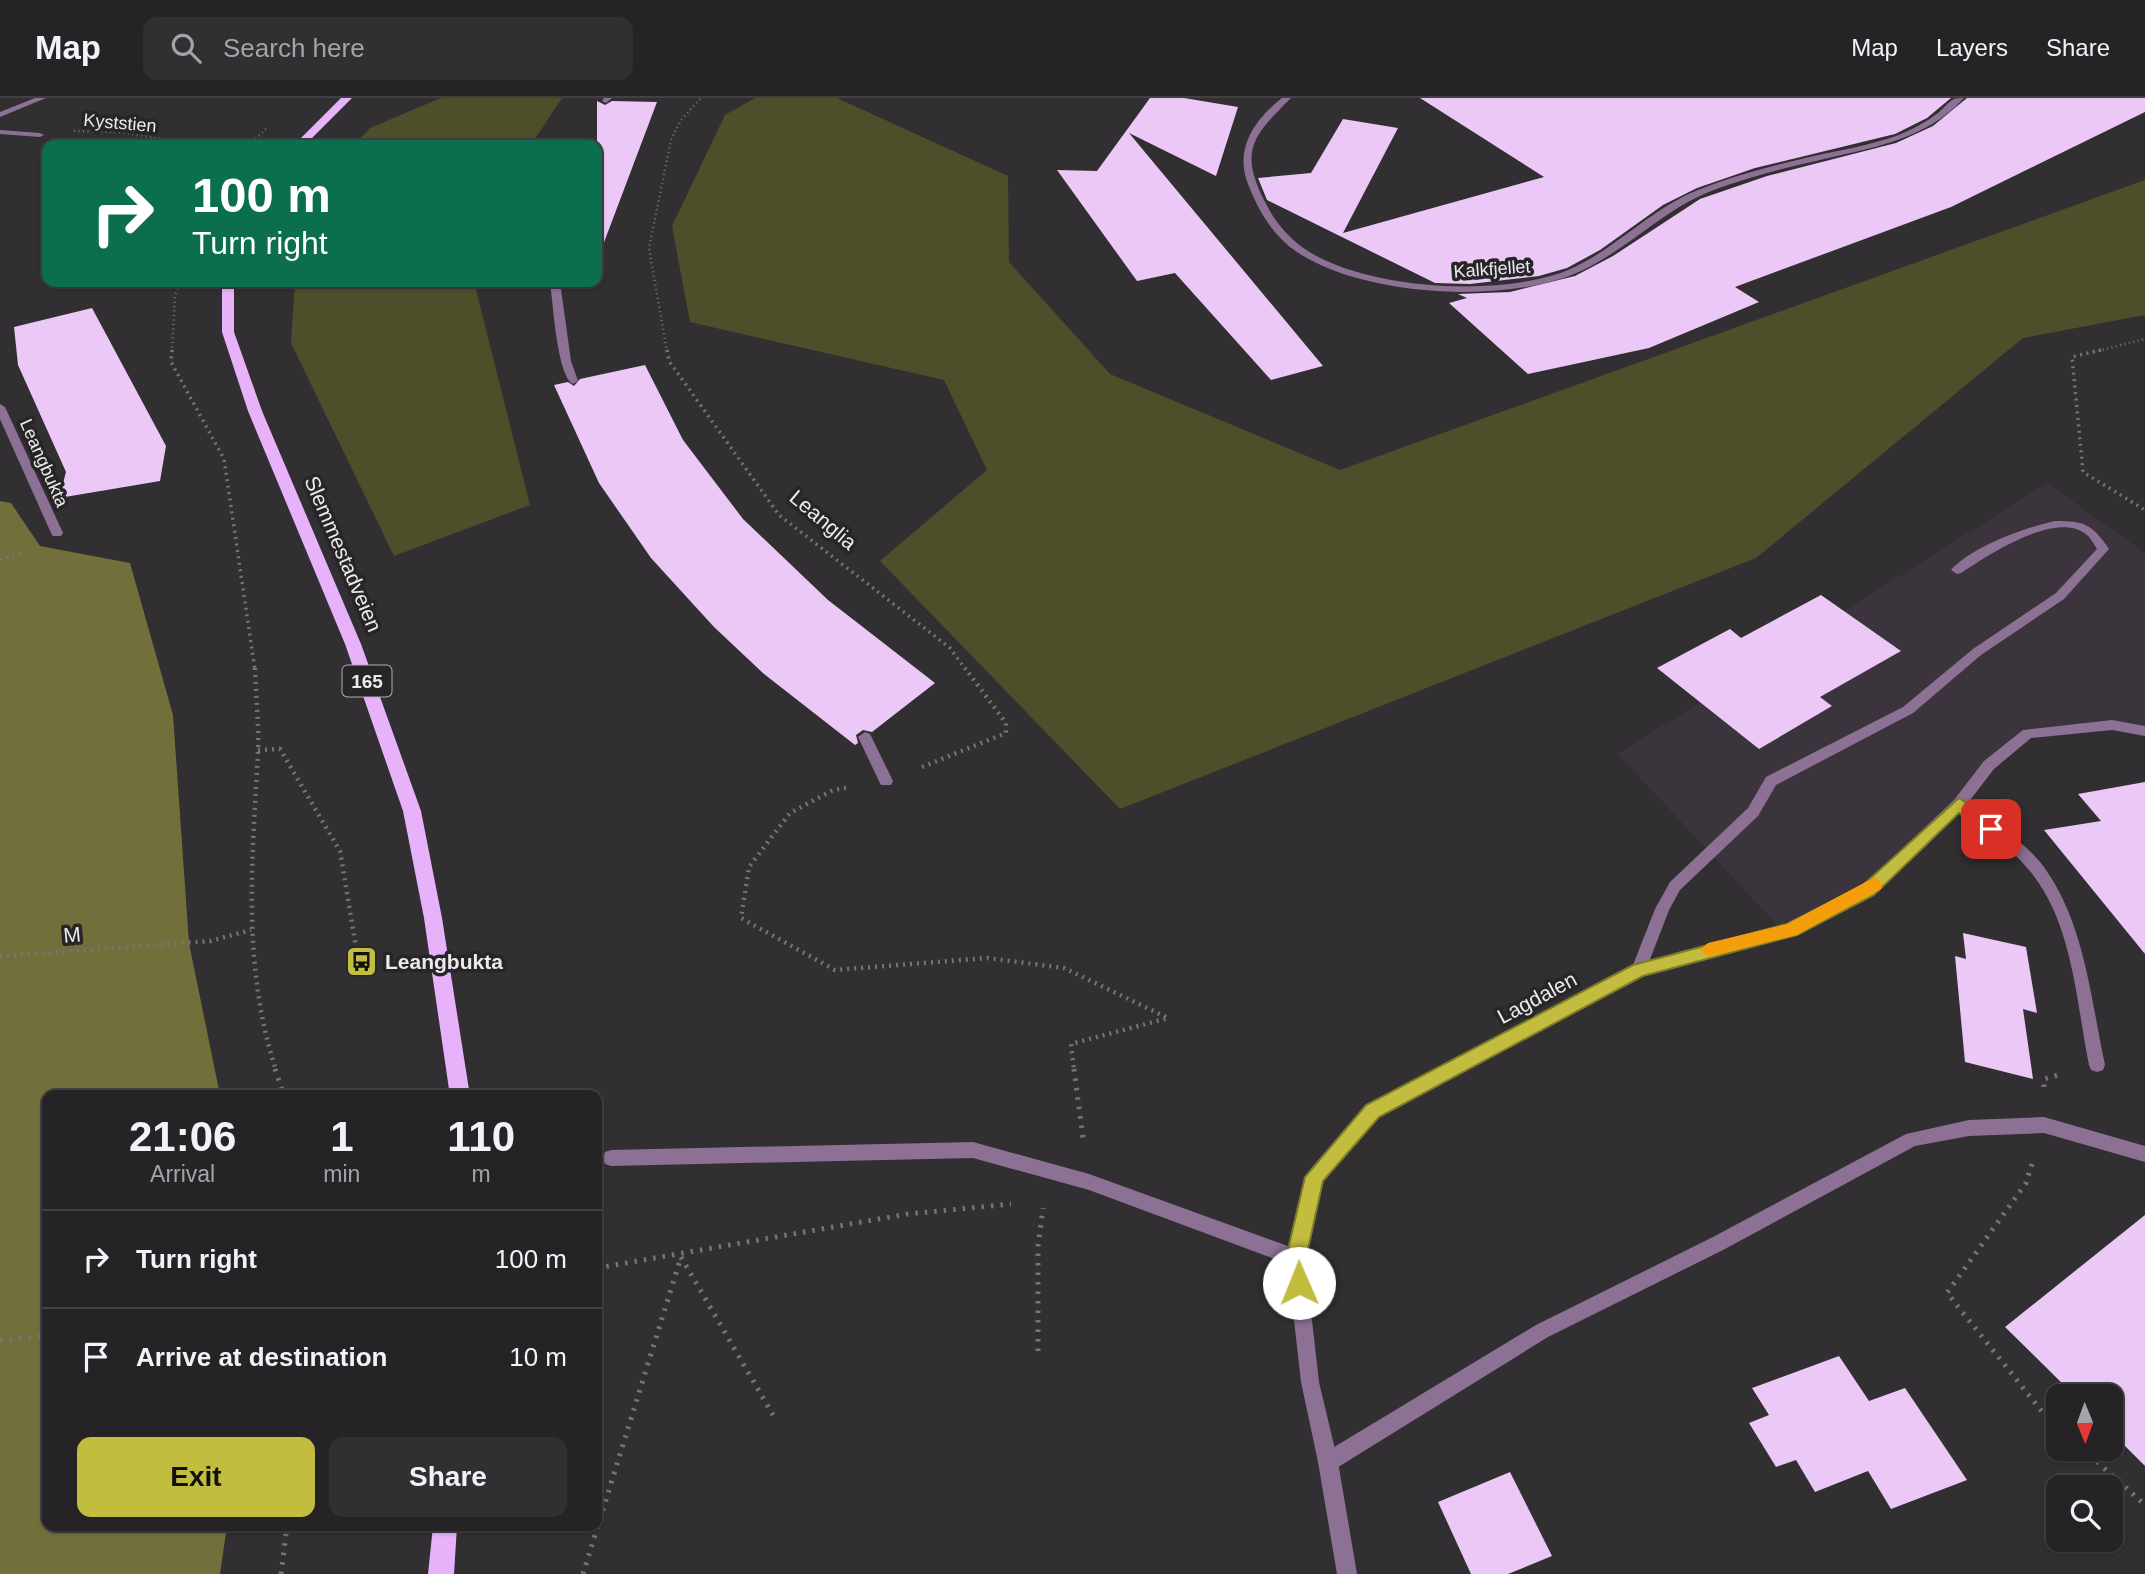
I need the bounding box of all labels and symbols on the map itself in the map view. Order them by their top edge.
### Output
street label: Kyststien [83,110,157,136]
street label: Kalkfjellet [1453,256,1531,282]
street label: Leangbukta [16,416,73,511]
street label: Slemmestadveien [300,472,387,635]
street label: Leanglia [786,485,861,554]
road number: 165 [342,666,392,696]
pin [1961,799,2021,859]
street label: M [62,922,82,947]
bus stop icon: Leangbukta [345,945,379,979]
place label: Leangbukta [385,950,503,973]
street label: Lagdalen [1493,967,1580,1028]
position arrow [1262,1246,1336,1320]
north arrow [2046,1384,2123,1461]

